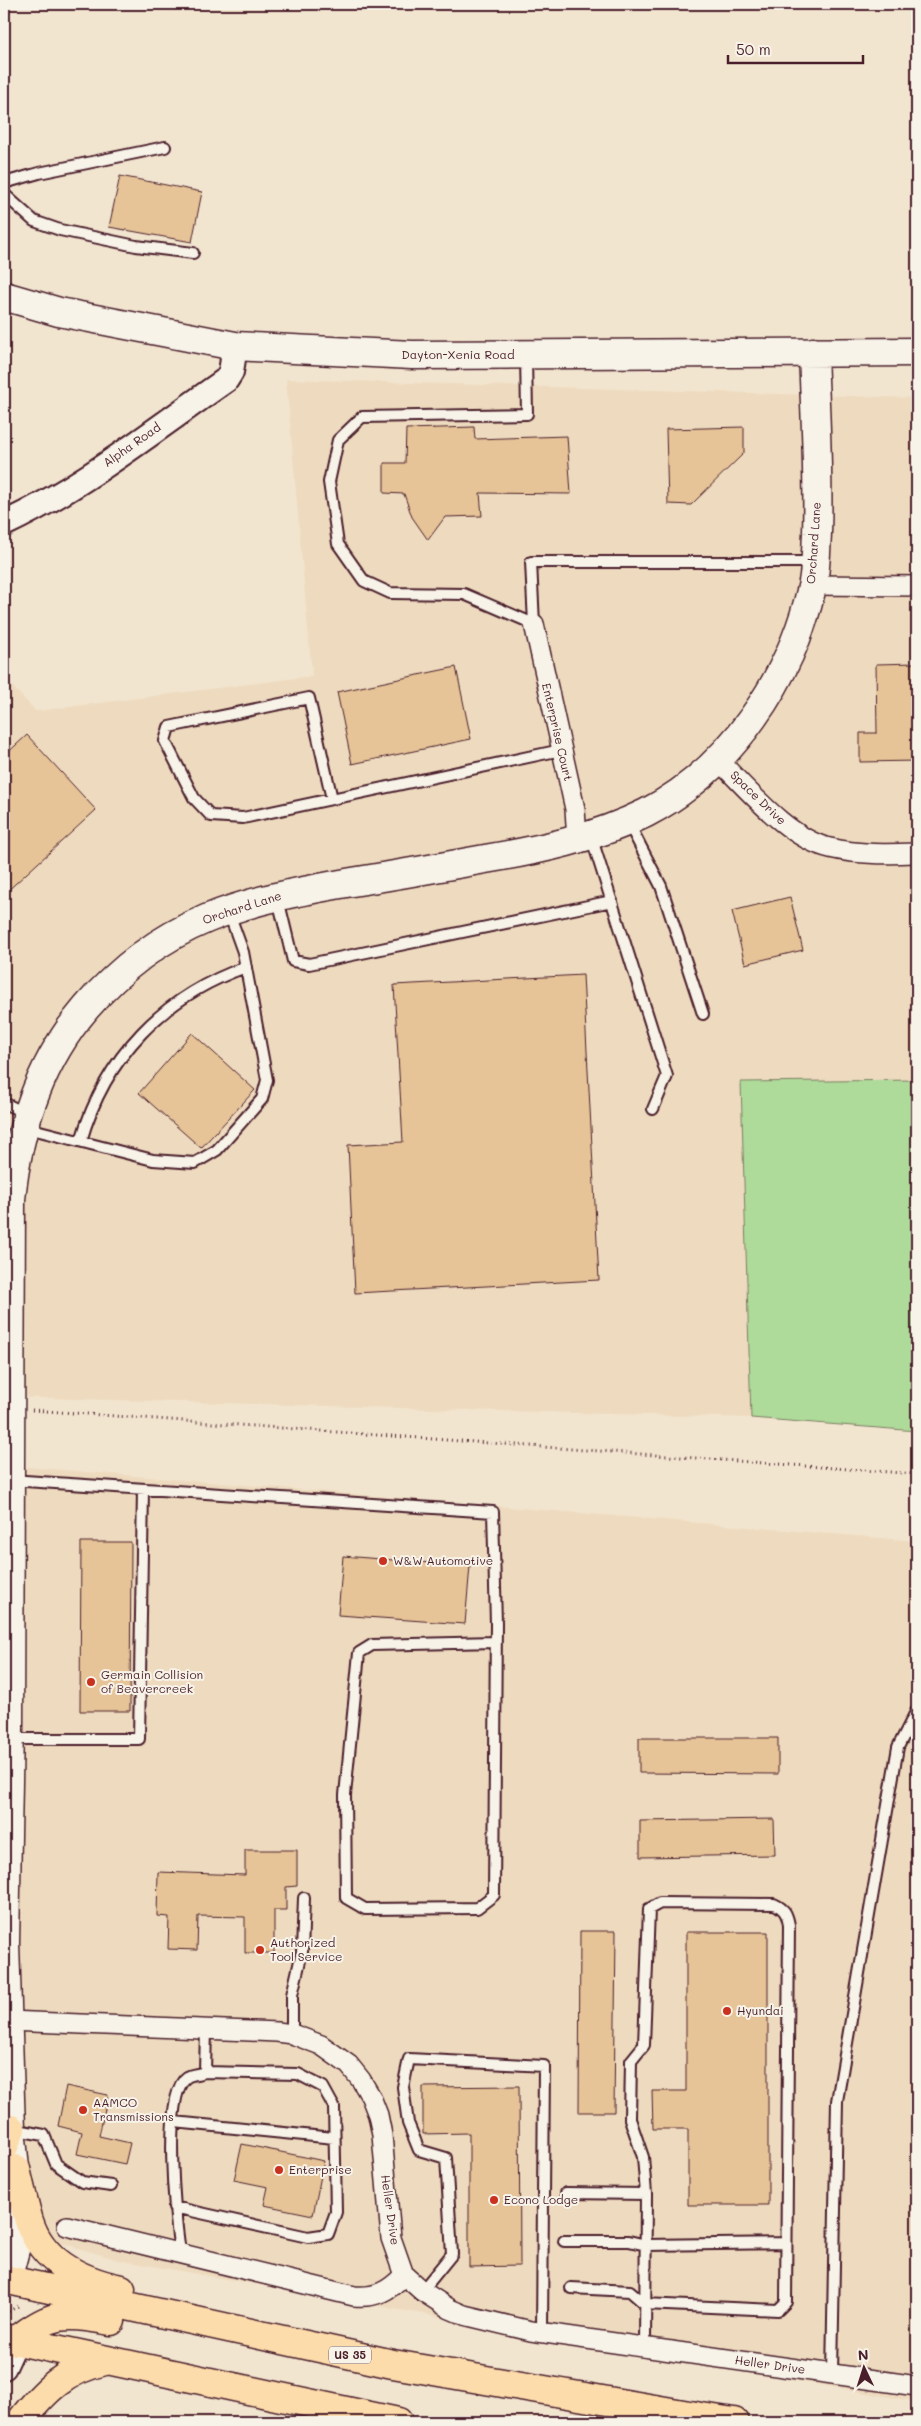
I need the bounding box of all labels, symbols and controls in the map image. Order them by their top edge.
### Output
scale bar [728,32,864,64]
text: 50 m [736,39,771,59]
street label: Dayton-Xenia Road [401,346,515,362]
street label: Alpha Road [100,418,164,470]
street label: Orchard Lane [802,501,824,584]
street label: Enterprise Court [539,681,577,782]
street label: Space Drive [727,767,790,828]
street label: Orchard Lane [200,887,283,927]
place label: W&W Automotive [393,1552,493,1568]
marker: W&W Automotive [377,1555,389,1567]
place label: Germain Collision of Beavercreek [101,1666,203,1696]
marker: Germain Collision of Beavercreek [85,1676,97,1688]
place label: Authorized Tool Service [270,1934,342,1964]
marker: Authorized Tool Service [254,1944,266,1956]
place label: Hyundai [737,2002,784,2018]
marker: Hyundai [721,2005,733,2017]
place label: AAMCO Transmissions [93,2094,174,2124]
marker: AAMCO Transmissions [77,2104,89,2116]
place label: Enterprise [289,2161,352,2177]
marker: Enterprise [273,2164,285,2176]
street label: Heller Drive [378,2174,404,2246]
place label: Econo Lodge [504,2191,578,2207]
marker: Econo Lodge [488,2194,500,2206]
north arrow [838,2344,888,2394]
text: N [857,2345,869,2364]
road number: US 35 [329,2346,371,2364]
street label: Heller Drive [734,2351,806,2377]

